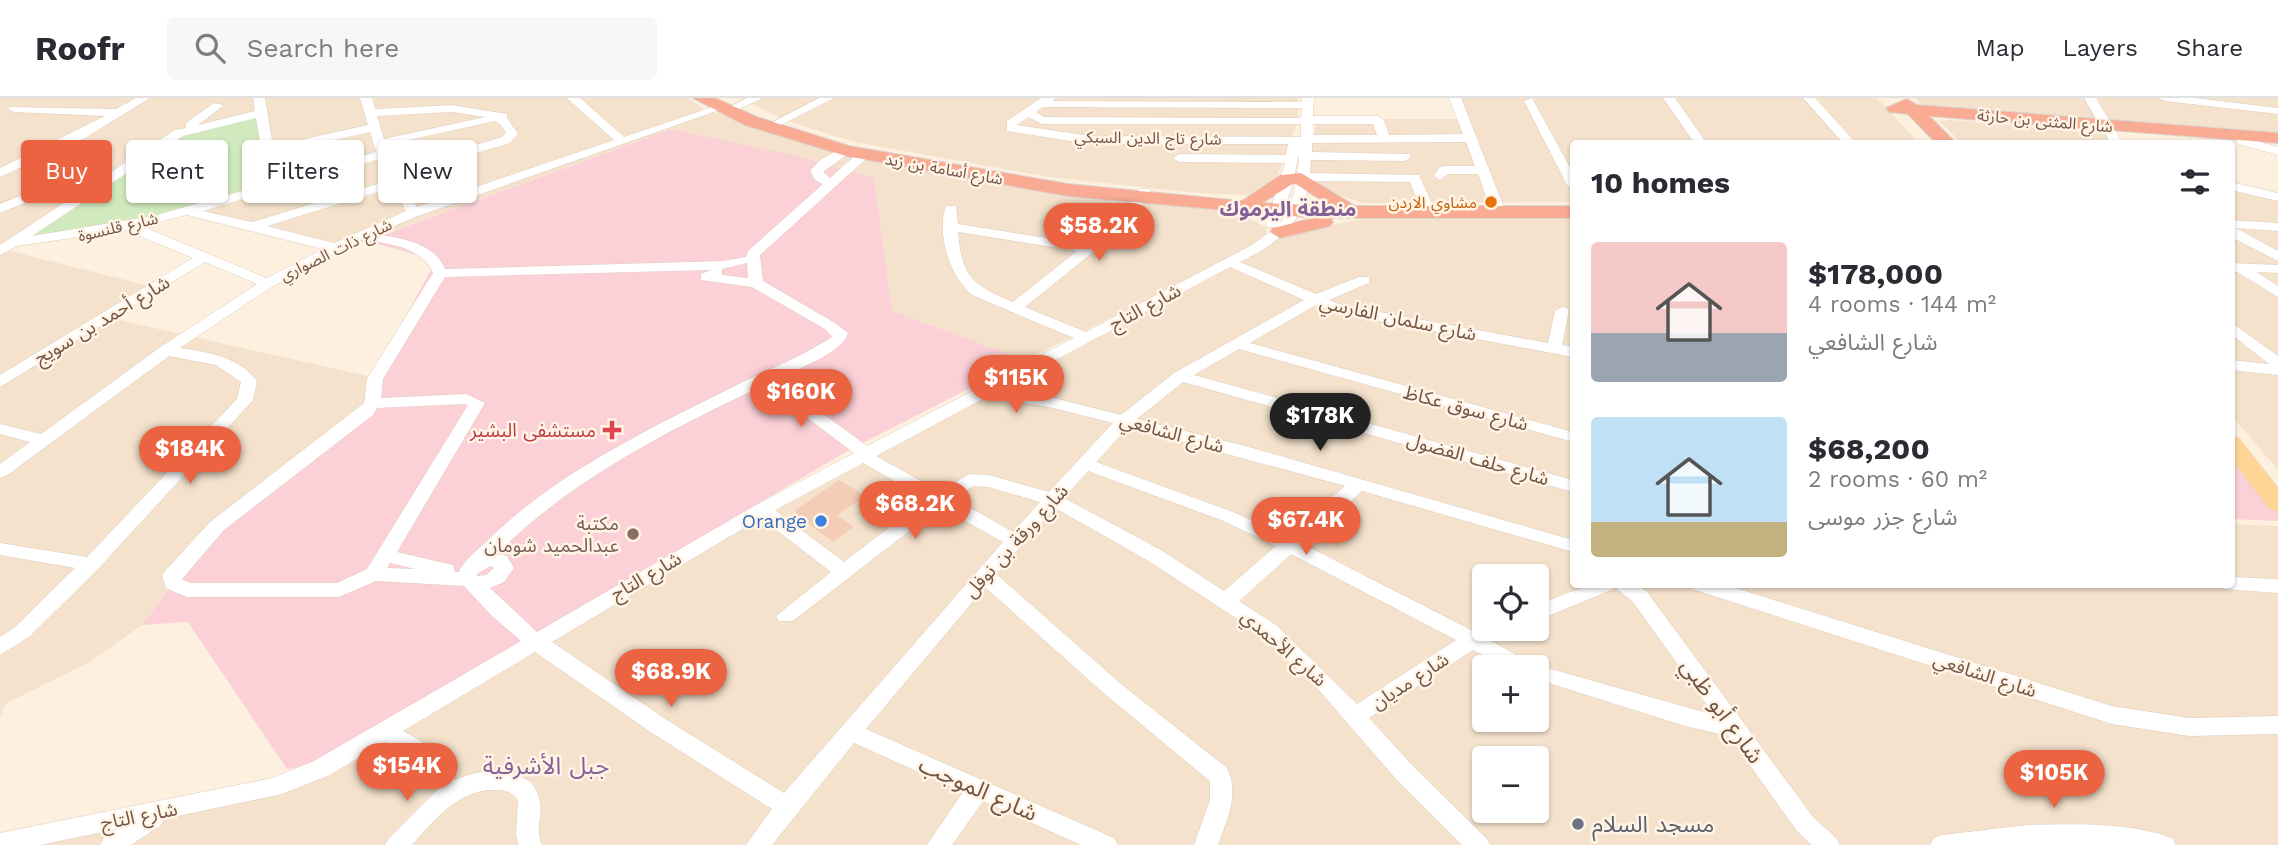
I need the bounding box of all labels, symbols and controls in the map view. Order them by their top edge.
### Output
search box [167,17,657,80]
text: Roofr [35,29,125,68]
icon: search [191,29,229,67]
text: Search here [247,33,399,63]
text: Map [1976,34,2024,62]
text: Layers [2062,34,2138,62]
text: Share [2176,34,2243,62]
street label: شارع المثنى بن حارثة [1976,106,2114,139]
street label: شارع تاج الدين السبكي [1074,127,1222,152]
chip: Buy [21,140,112,203]
chip: Rent [126,140,228,203]
chip: Filters [242,140,364,203]
chip: New [378,140,477,203]
street label: شارع أسامة بن زيد [883,149,1004,192]
icon: filters [2176,163,2214,201]
text: 10 homes [1591,165,1730,200]
place label: مشاوي الاردن [1388,193,1477,214]
marker: مشاوي الاردن [1483,194,1499,210]
district label: منطقة اليرموك [1219,196,1357,221]
pin: $58.2K [1042,204,1156,263]
street label: شارع قلنسوة [76,209,161,248]
text: $58.2K [1060,212,1138,239]
street label: شارع ذات الصواري [277,215,396,288]
text: $178,000 [1808,256,1943,291]
street label: شارع أحمد بن سويج [30,270,176,372]
icon: home [1647,270,1731,354]
street label: شارع التاج [1105,279,1186,337]
street label: شارع سلمان الفارسي [1317,290,1479,349]
text: 4 rooms · 144 m² [1808,291,1996,318]
text: شارع الشافعي [1808,329,1938,356]
pin: $115K [967,356,1065,415]
text: $115K [984,364,1048,391]
pin: $160K [752,370,850,429]
text: $160K [766,378,836,405]
street label: شارع سوق عكاظ [1401,380,1531,438]
pin: $178K [1271,394,1369,453]
text: $178K [1286,402,1354,429]
street label: شارع الشافعي [1116,408,1227,461]
place label: مستشفى البشير [469,419,596,442]
marker: مستشفى البشير [602,420,622,440]
pin: $184K [141,426,239,486]
street label: شارع حلف الفضول [1404,428,1552,492]
text: $68,200 [1808,431,1930,466]
text: $184K [155,435,225,462]
icon: home [1647,445,1731,529]
text: 2 rooms · 60 m² [1808,466,1987,493]
street label: شارع ورقة بن نوفل [959,480,1074,604]
pin: $68.2K [858,482,972,541]
text: $68.2K [875,490,955,517]
pin: $67.4K [1249,498,1363,557]
text: شارع جزر موسى [1808,504,1958,531]
text: $67.4K [1267,506,1345,533]
place label: Orange [742,510,807,533]
place label: مكتبة عبدالحميد شومان [484,512,619,557]
marker: Orange [813,513,829,529]
marker: مكتبة عبدالحميد شومان [625,526,641,542]
street label: شارع التاج [607,547,686,607]
map controls [1472,564,1549,823]
button: locate [1472,564,1549,641]
street label: شارع الأحمدي [1234,605,1331,694]
street label: شارع مديان [1367,647,1454,716]
street label: شارع الشافعي [1929,648,2039,706]
pin: $68.9K [614,650,728,709]
street label: شارع أبو ظبي [1672,653,1770,771]
button: + [1472,655,1549,732]
text: $68.9K [631,658,711,685]
pin: $154K [358,744,456,803]
button: − [1472,746,1549,823]
pin: $105K [2005,750,2103,810]
street label: شارع الموجب [913,751,1041,830]
text: $154K [373,752,441,779]
district label: جبل الأشرفية [483,752,609,780]
text: $105K [2020,759,2088,786]
street label: شارع التاج [99,797,180,837]
place label: مسجد السلام [1592,811,1714,842]
marker: مسجد السلام [1570,816,1586,832]

